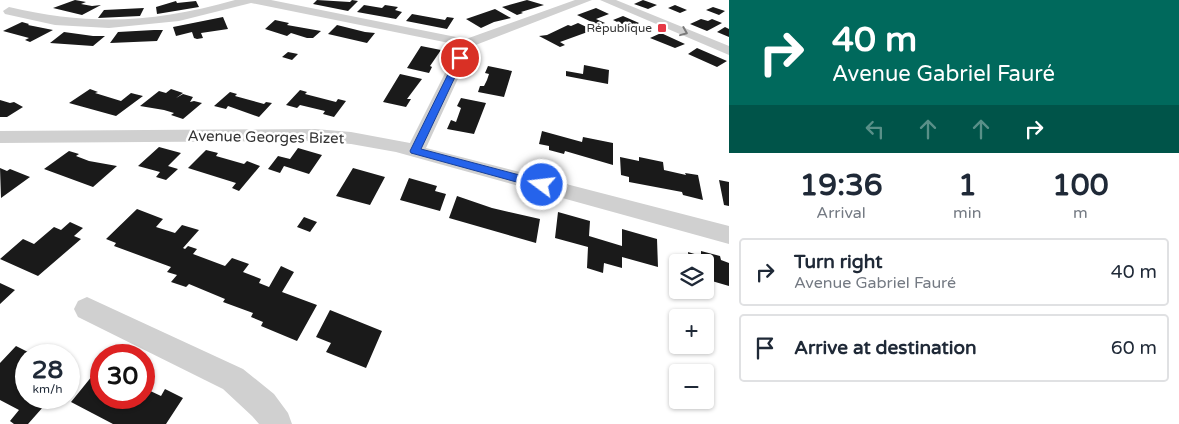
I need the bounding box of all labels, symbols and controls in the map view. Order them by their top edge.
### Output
text: 40 m [832,19,917,61]
icon: right [749,20,814,85]
place label: République [587,21,652,35]
marker: République [656,22,668,34]
one-way arrow [679,26,688,36]
pin [439,37,481,79]
icon: arrive [446,44,474,72]
text: Avenue Gabriel Fauré [832,61,1055,87]
icon: left [861,115,889,143]
icon: ahead [914,115,942,143]
icon: ahead [967,115,995,143]
icon: right [1020,115,1048,143]
street label: Avenue Georges Bizet [187,127,345,147]
position arrow [515,158,567,210]
text: 19:36 [799,167,883,204]
text: 1 [958,167,977,204]
text: 100 [1052,167,1109,204]
text: Arrival [816,203,866,223]
text: min [953,203,982,223]
text: m [1073,203,1088,223]
text: Turn right [794,251,882,273]
map controls [669,254,714,409]
button: layers [669,254,714,299]
icon: right [751,258,779,286]
text: 40 m [1111,261,1157,283]
text: Avenue Gabriel Fauré [794,273,956,293]
button: + [669,309,714,354]
icon: arrive [751,334,779,362]
text: Arrive at destination [794,337,977,359]
text: 60 m [1111,337,1157,359]
speed limit sign: 30 [90,344,155,409]
text: 28 [32,355,63,385]
button: − [669,364,714,409]
text: km/h [32,382,63,396]

